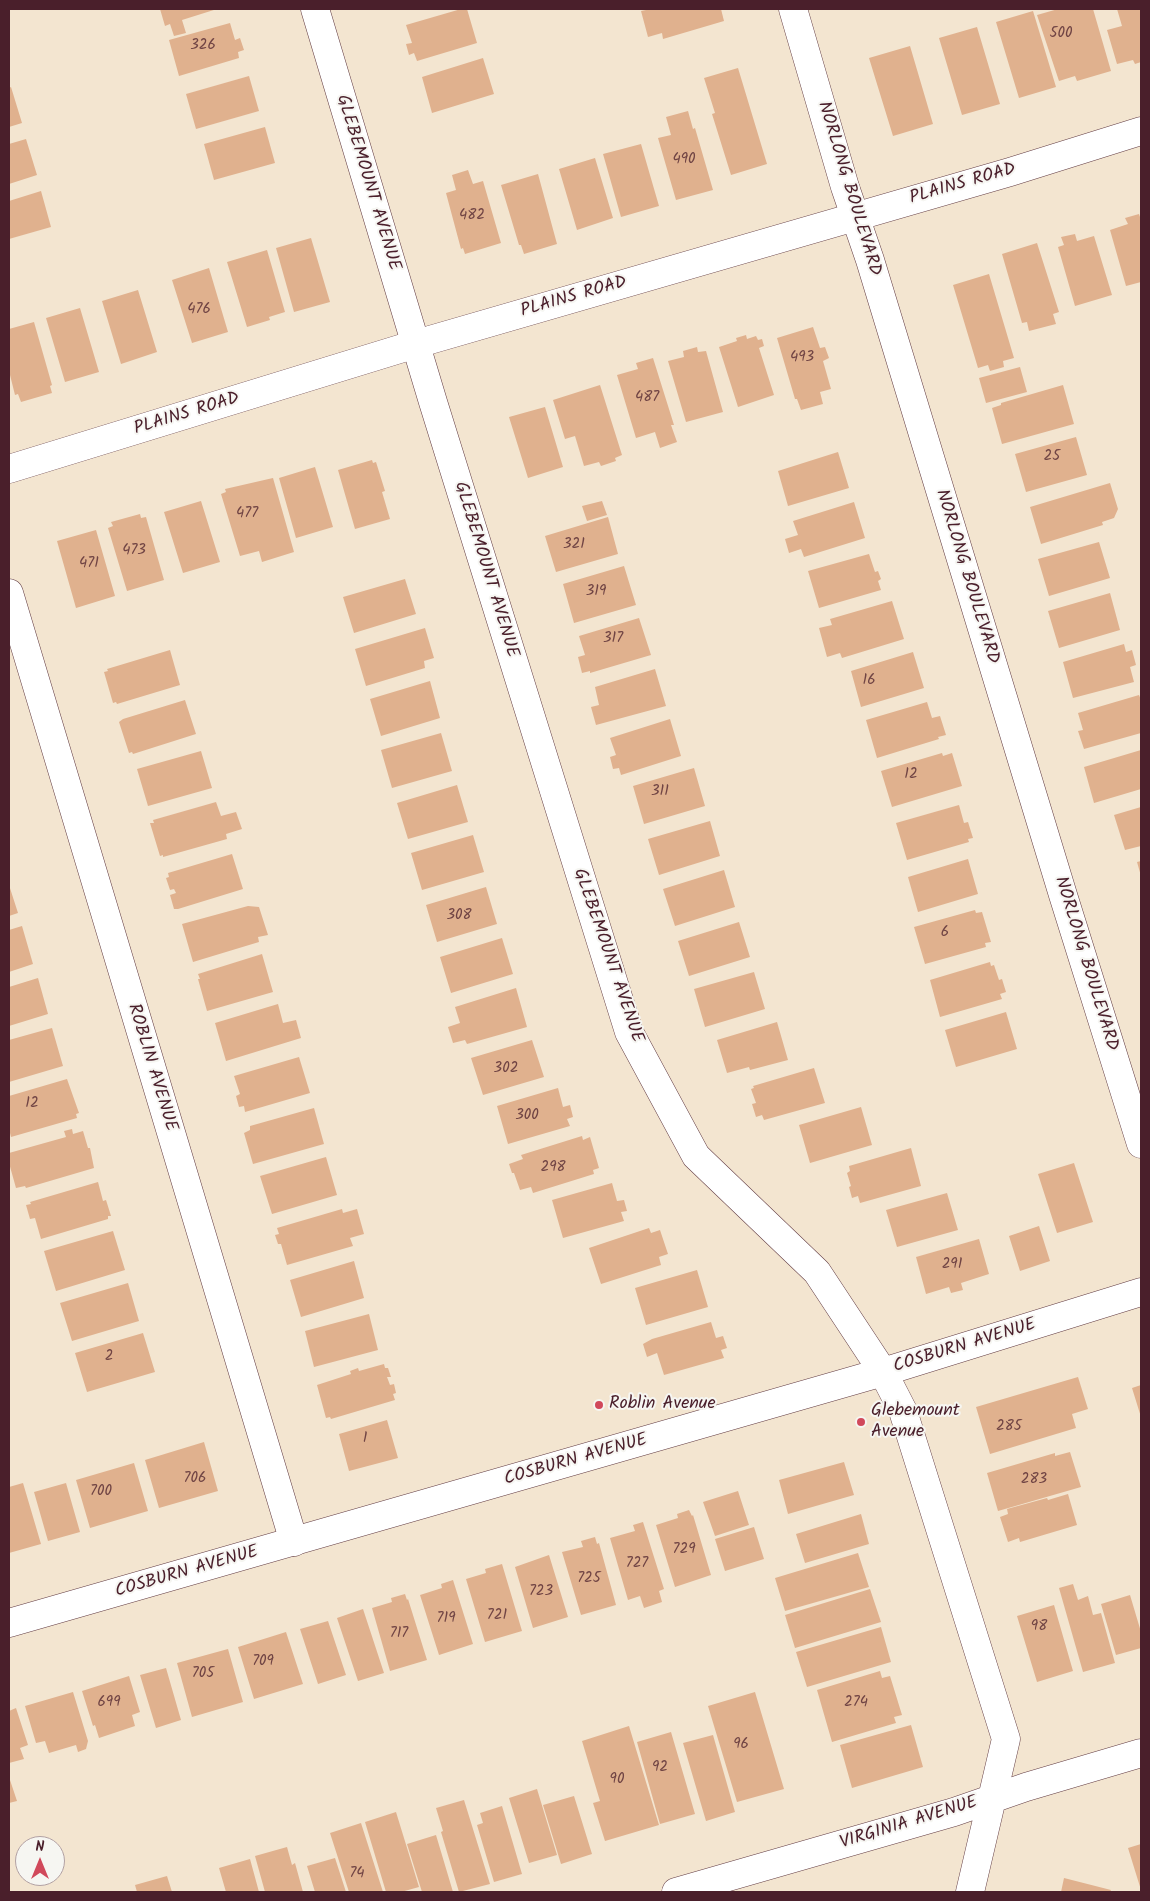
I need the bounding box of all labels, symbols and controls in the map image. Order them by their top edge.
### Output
house number: 500 [1049,25,1073,43]
house number: 326 [190,37,216,55]
street label: GLEBEMOUNT AVENUE [330,92,404,274]
street label: NORLONG BOULEVARD [811,99,885,279]
house number: 490 [672,151,696,169]
street label: PLAINS ROAD [908,160,1018,210]
house number: 482 [459,207,485,225]
street label: PLAINS ROAD [519,273,629,323]
house number: 476 [187,301,211,319]
house number: 493 [790,349,814,367]
street label: PLAINS ROAD [132,389,242,441]
house number: 487 [635,389,659,407]
house number: 25 [1044,448,1060,466]
street label: GLEBEMOUNT AVENUE [448,479,522,661]
street label: NORLONG BOULEVARD [929,487,1003,667]
house number: 477 [236,505,258,523]
house number: 321 [563,536,585,554]
house number: 473 [122,542,146,560]
house number: 471 [79,555,99,573]
house number: 319 [586,583,606,601]
house number: 317 [603,630,623,648]
house number: 16 [862,672,876,690]
house number: 12 [904,766,918,784]
house number: 311 [651,783,669,801]
street label: GLEBEMOUNT AVENUE [567,866,647,1046]
street label: NORLONG BOULEVARD [1048,874,1122,1054]
house number: 308 [446,907,472,925]
house number: 6 [941,924,949,942]
street label: ROBLIN AVENUE [121,1002,181,1134]
house number: 302 [494,1060,518,1078]
house number: 12 [25,1095,39,1113]
house number: 300 [515,1107,539,1125]
house number: 298 [540,1159,566,1177]
house number: 291 [942,1256,962,1274]
street label: COSBURN AVENUE [891,1315,1039,1379]
house number: 2 [105,1348,113,1366]
place label: Roblin Avenue [609,1394,716,1416]
marker: Roblin Avenue [593,1399,605,1411]
place label: Glebemount Avenue [871,1401,960,1444]
marker: Glebemount Avenue [855,1416,867,1428]
house number: 285 [996,1418,1022,1436]
house number: 1 [363,1430,367,1448]
street label: COSBURN AVENUE [502,1430,650,1492]
house number: 706 [184,1470,206,1488]
house number: 283 [1021,1471,1047,1489]
house number: 700 [90,1483,112,1501]
house number: 729 [673,1541,695,1559]
street label: COSBURN AVENUE [113,1542,261,1604]
house number: 727 [626,1555,648,1573]
house number: 725 [577,1570,601,1588]
house number: 723 [529,1583,553,1601]
house number: 721 [487,1607,507,1625]
house number: 719 [437,1610,455,1628]
house number: 98 [1031,1618,1047,1636]
house number: 717 [390,1625,408,1643]
house number: 709 [252,1653,274,1671]
house number: 705 [192,1665,214,1683]
house number: 699 [98,1694,120,1712]
house number: 274 [844,1694,868,1712]
house number: 96 [733,1736,749,1754]
house number: 92 [652,1759,668,1777]
house number: 90 [610,1771,624,1789]
street label: VIRGINIA AVENUE [838,1793,980,1855]
north arrow [15,1836,65,1886]
text: N [36,1836,44,1858]
house number: 74 [349,1865,365,1883]

